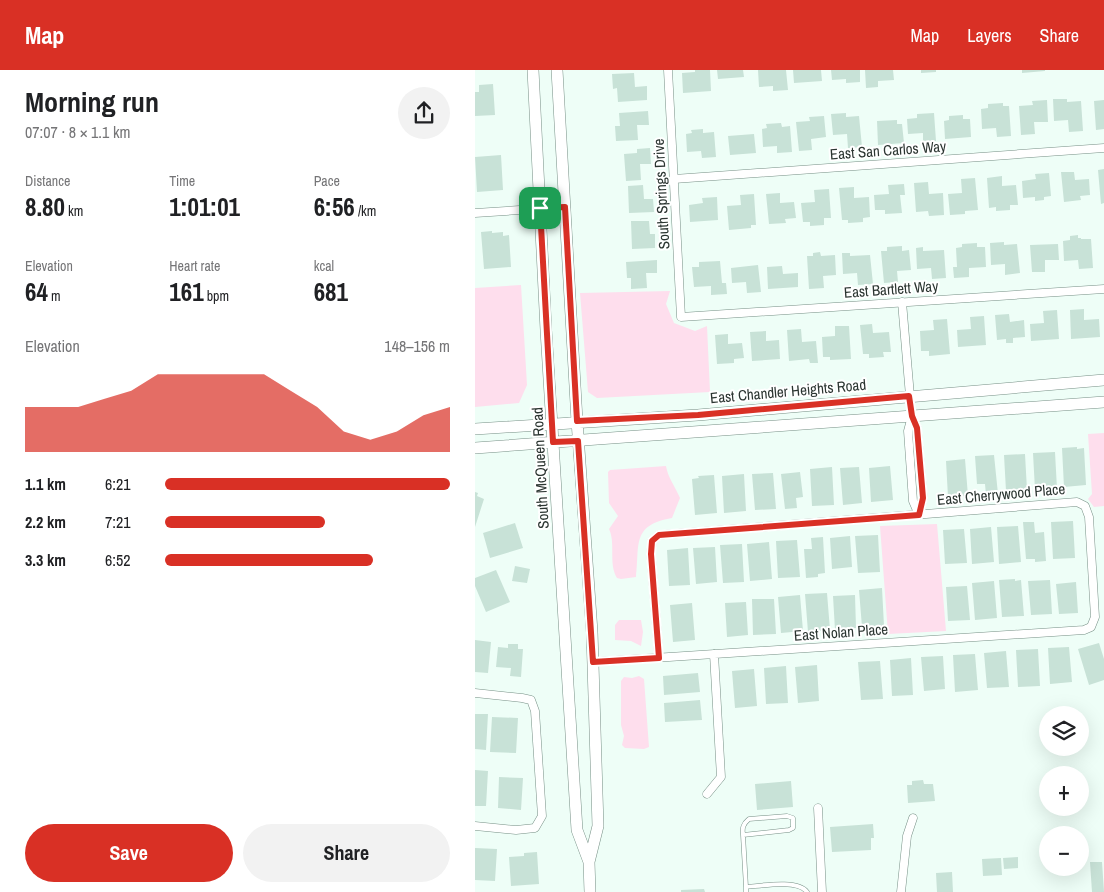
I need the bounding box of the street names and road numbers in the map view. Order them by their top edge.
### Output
street label: East San Carlos Way [829,135,948,165]
street label: South Springs Drive [648,138,674,250]
street label: East Bartlett Way [843,275,940,303]
street label: East Chandler Heights Road [709,374,867,408]
street label: South McQueen Road [526,407,554,529]
street label: East Cherrywood Place [936,478,1066,510]
street label: East Nolan Place [793,618,889,646]

